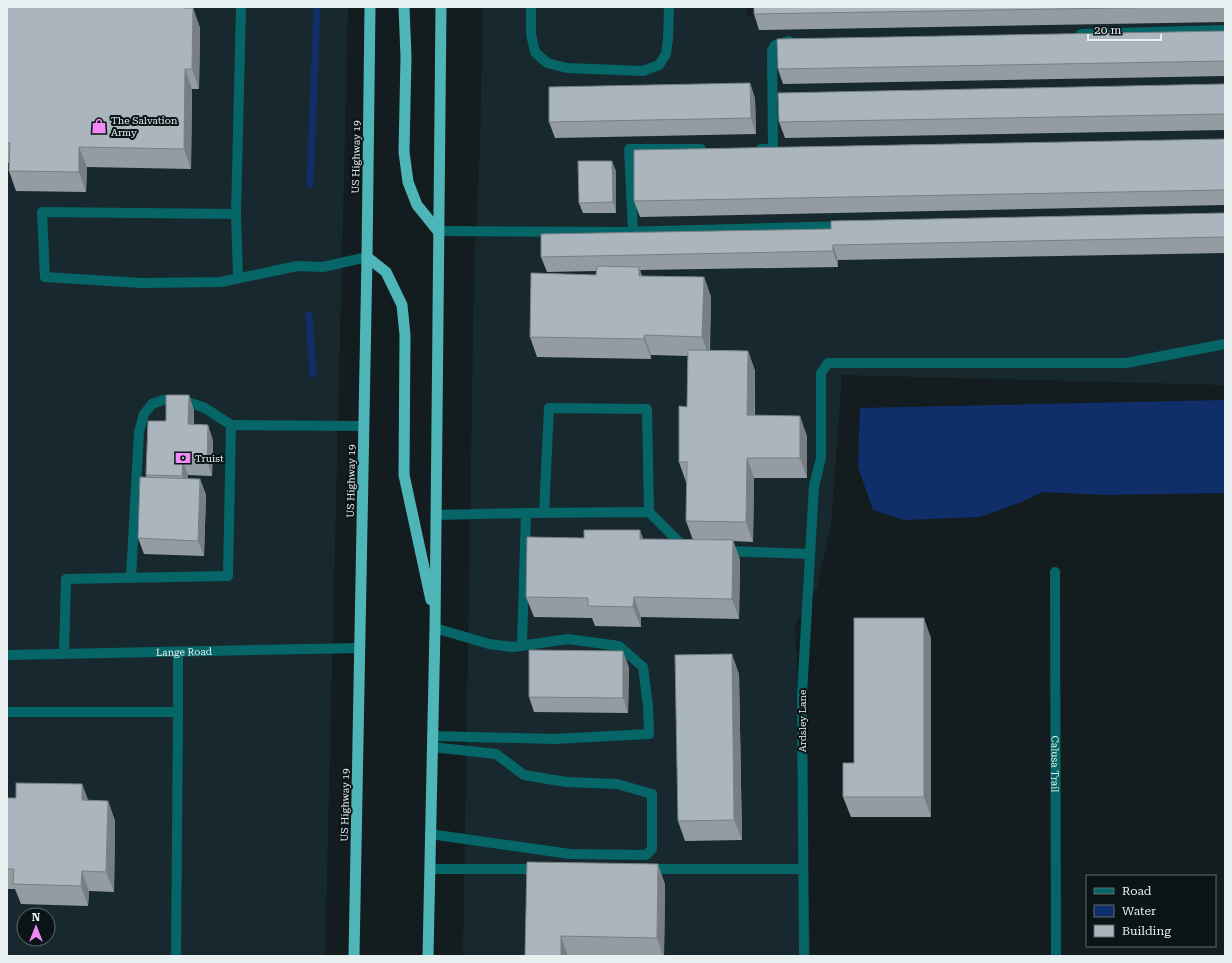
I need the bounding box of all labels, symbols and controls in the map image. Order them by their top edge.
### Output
scale bar [1088,16,1161,42]
text: 20 m [1094,23,1121,37]
place label: The Salvation Army [111,115,178,138]
shop icon: The Salvation Army [90,117,108,135]
street label: US Highway 19 [350,120,362,194]
street label: US Highway 19 [345,444,357,518]
bank icon: Truist [174,449,192,467]
place label: Truist [195,453,224,464]
street label: Lange Road [156,645,213,658]
street label: Ardsley Lane [797,689,808,752]
street label: Calusa Trail [1050,736,1061,792]
street label: US Highway 19 [339,768,351,842]
legend [1086,875,1216,947]
text: Road [1122,884,1152,898]
text: Water [1122,904,1156,918]
north arrow [16,907,56,947]
text: N [32,911,41,924]
text: Building [1122,924,1171,938]

